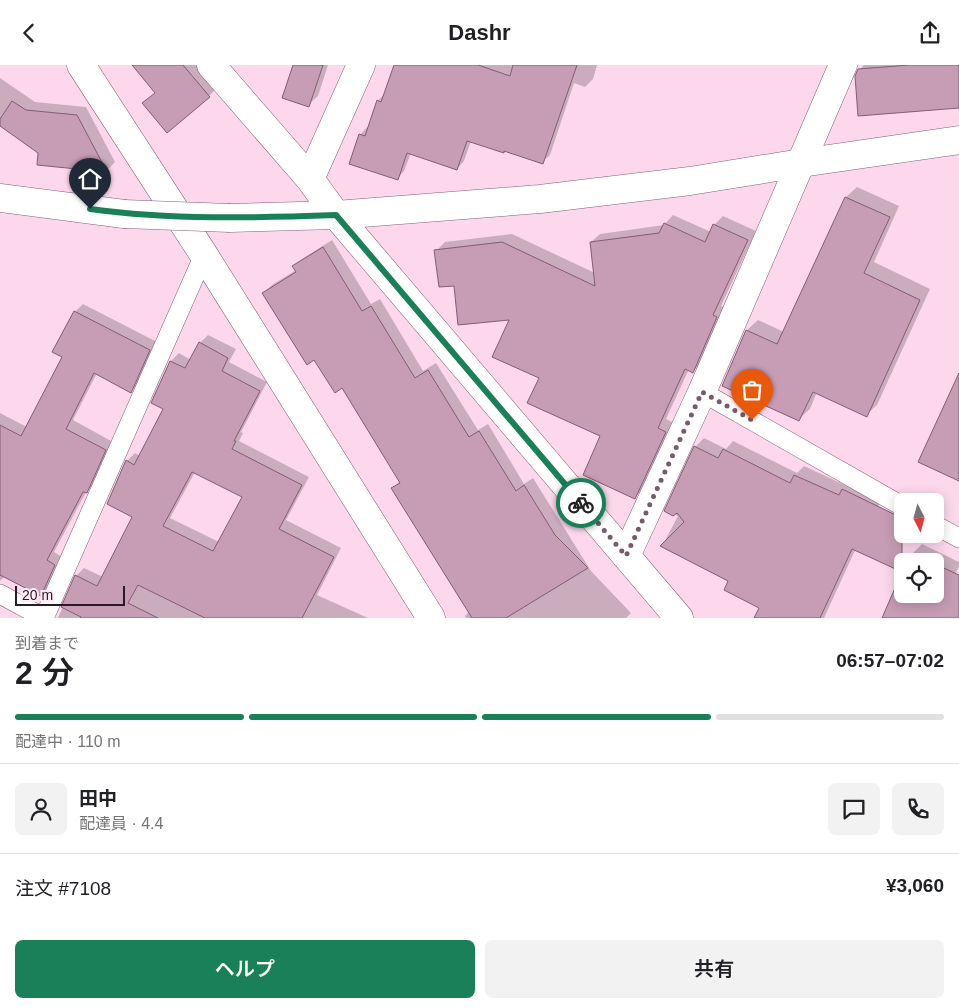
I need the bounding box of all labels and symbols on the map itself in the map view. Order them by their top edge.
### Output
pin [69,158,111,209]
pin [731,369,773,420]
courier [556,478,606,528]
north arrow [894,493,944,543]
scale bar [15,583,125,606]

